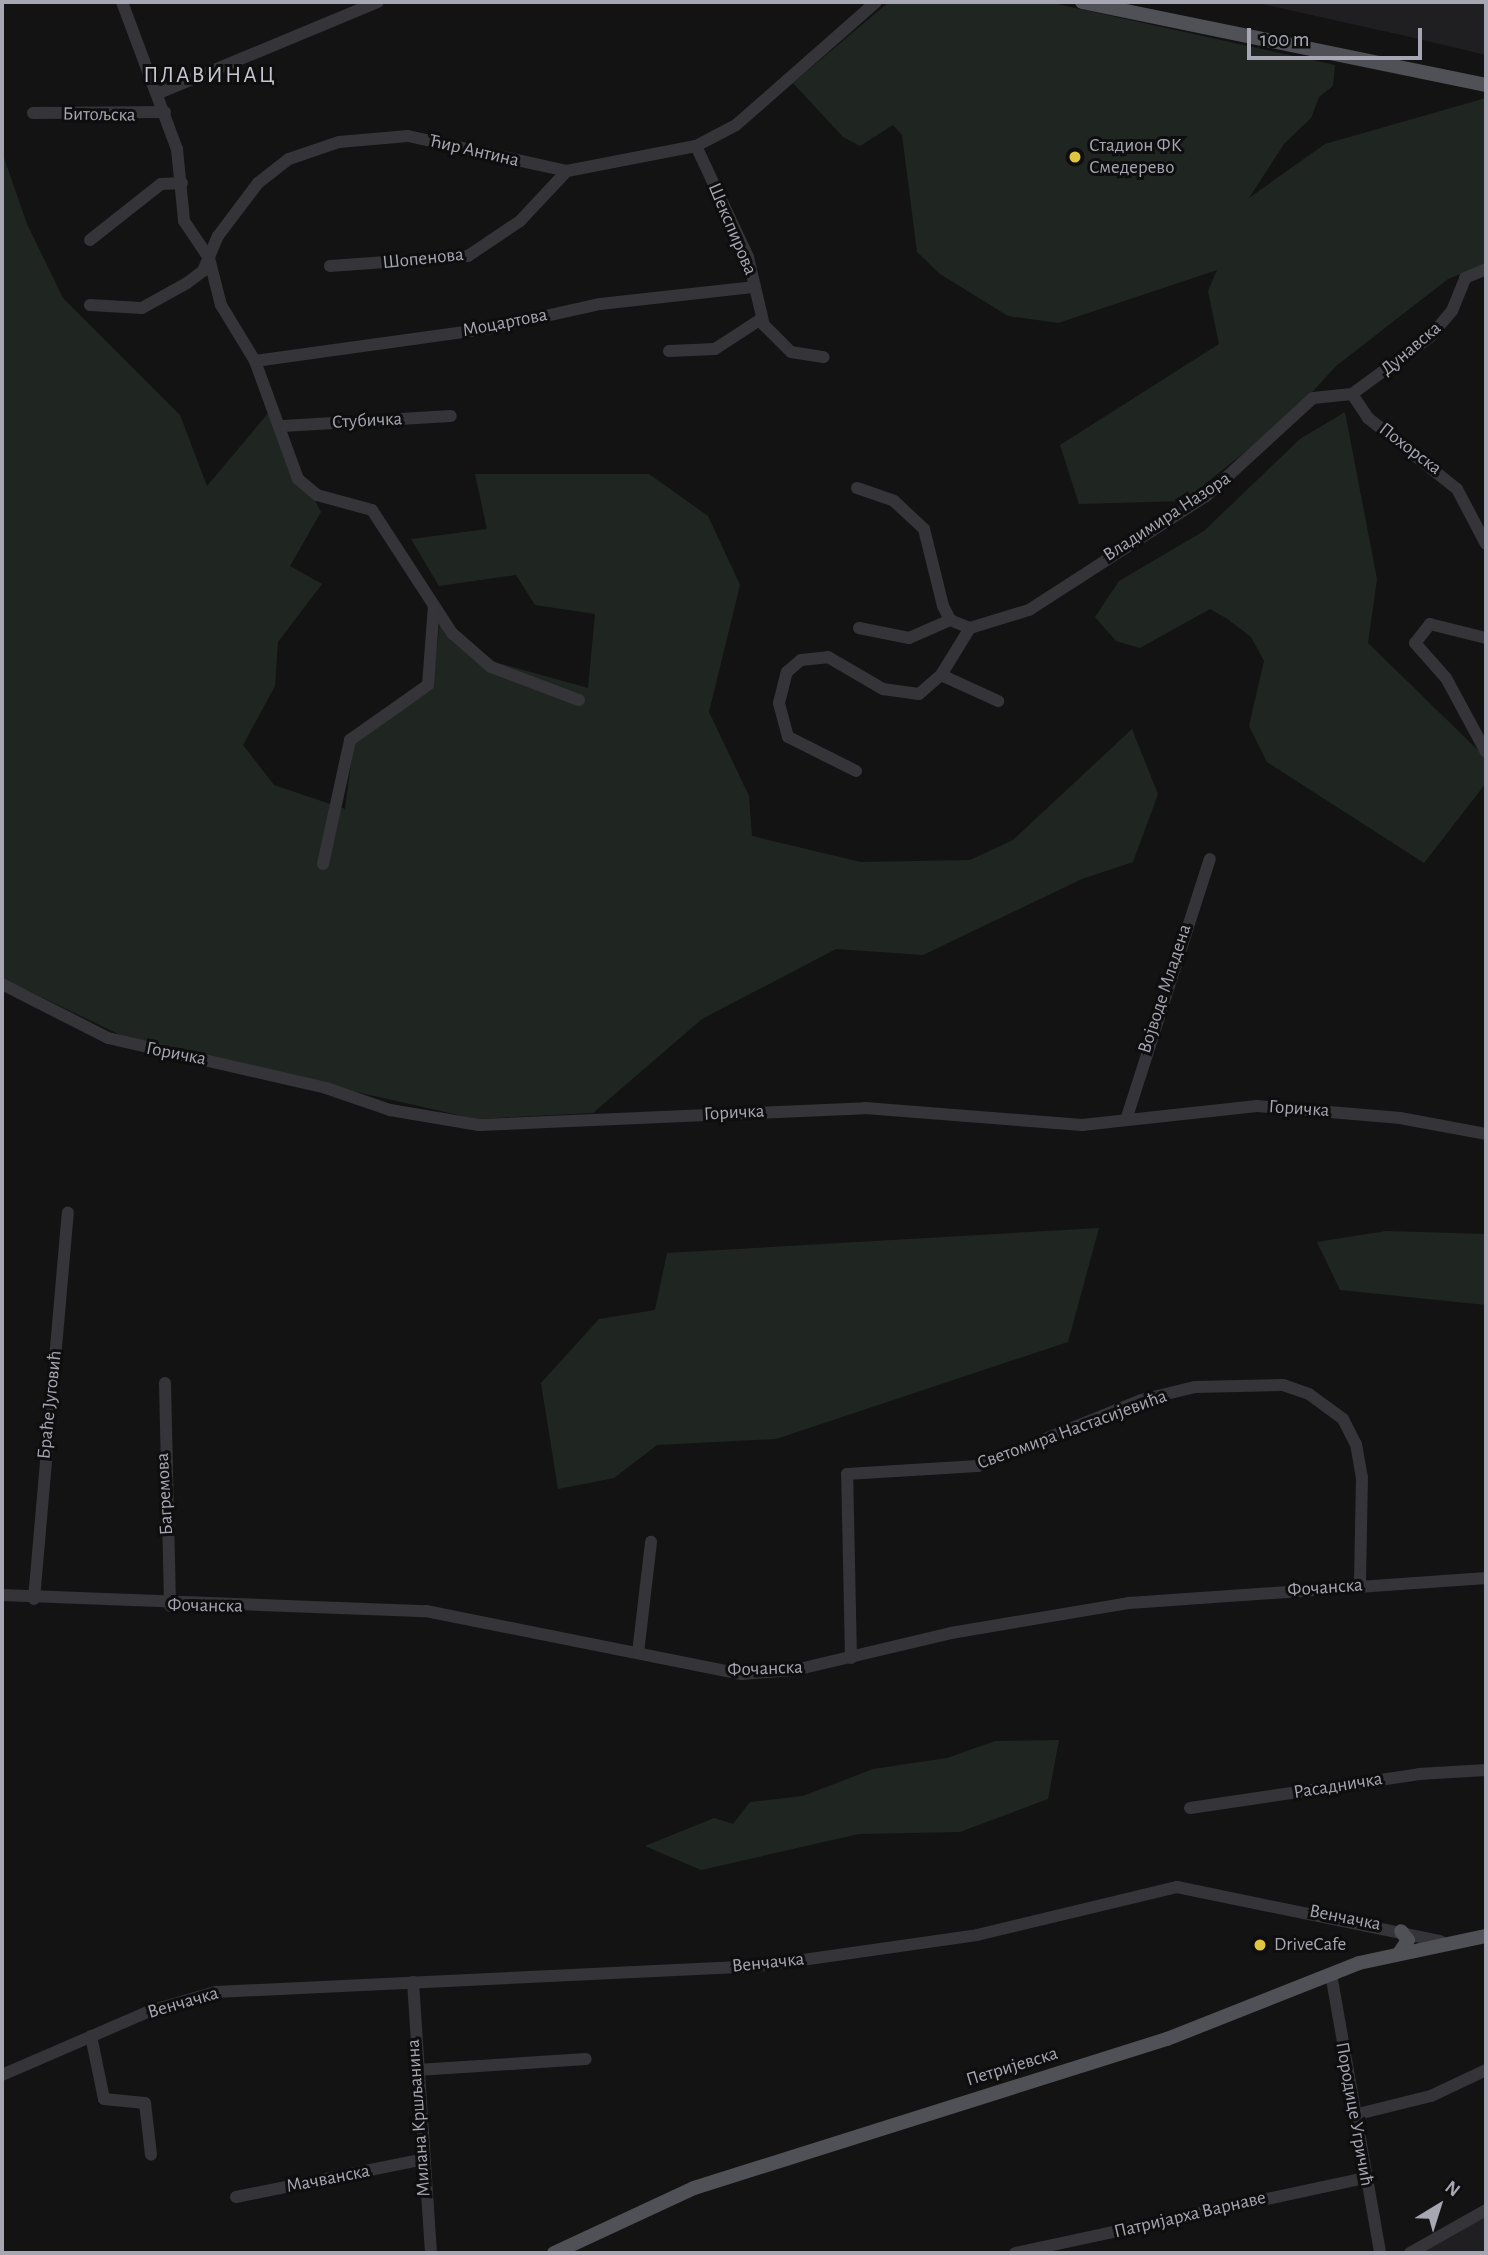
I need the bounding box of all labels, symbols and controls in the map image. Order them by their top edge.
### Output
scale bar [1250,14,1425,58]
text: 100 m [1260,29,1310,50]
district label: ПЛАВИНАЦ [144,62,276,90]
street label: Битољска [62,103,136,127]
street label: Ћир Антина [427,130,521,172]
place label: Стадион ФК Смедерево [1089,135,1182,179]
marker: Стадион ФК Смедерево [1067,149,1083,165]
street label: Шекспирова [702,179,762,279]
street label: Шопенова [381,243,465,275]
street label: Моцартова [461,304,549,342]
street label: Дунавска [1376,317,1446,381]
street label: Стубичка [331,408,403,434]
street label: Похорска [1374,418,1446,480]
street label: Владимира Назора [1099,467,1235,567]
street label: Војводе Младена [1133,922,1197,1056]
street label: Горичка [144,1037,208,1071]
street label: Горичка [1268,1096,1330,1122]
street label: Горичка [703,1100,765,1126]
street label: Браће Југовић [33,1350,67,1460]
street label: Светомира Настасијевића [974,1385,1170,1475]
street label: Багремова [151,1452,179,1536]
street label: Фочанска [1287,1574,1363,1602]
street label: Фочанска [167,1594,243,1618]
street label: Фочанска [727,1656,803,1682]
street label: Расадничка [1292,1768,1384,1804]
street label: Венчачка [1307,1900,1383,1936]
place label: DriveCafe [1274,1934,1346,1956]
marker: DriveCafe [1252,1937,1268,1953]
street label: Венчачка [731,1948,805,1978]
street label: Венчачка [145,1982,221,2024]
street label: Милана Кршљанина [402,2038,436,2198]
street label: Породице Угричић [1330,2040,1378,2188]
street label: Петријевска [963,2042,1061,2092]
street label: Мачванска [284,2160,372,2198]
north arrow [1404,2171,1474,2241]
text: N [1441,2178,1463,2201]
street label: Патријарха Варнаве [1112,2186,1268,2244]

